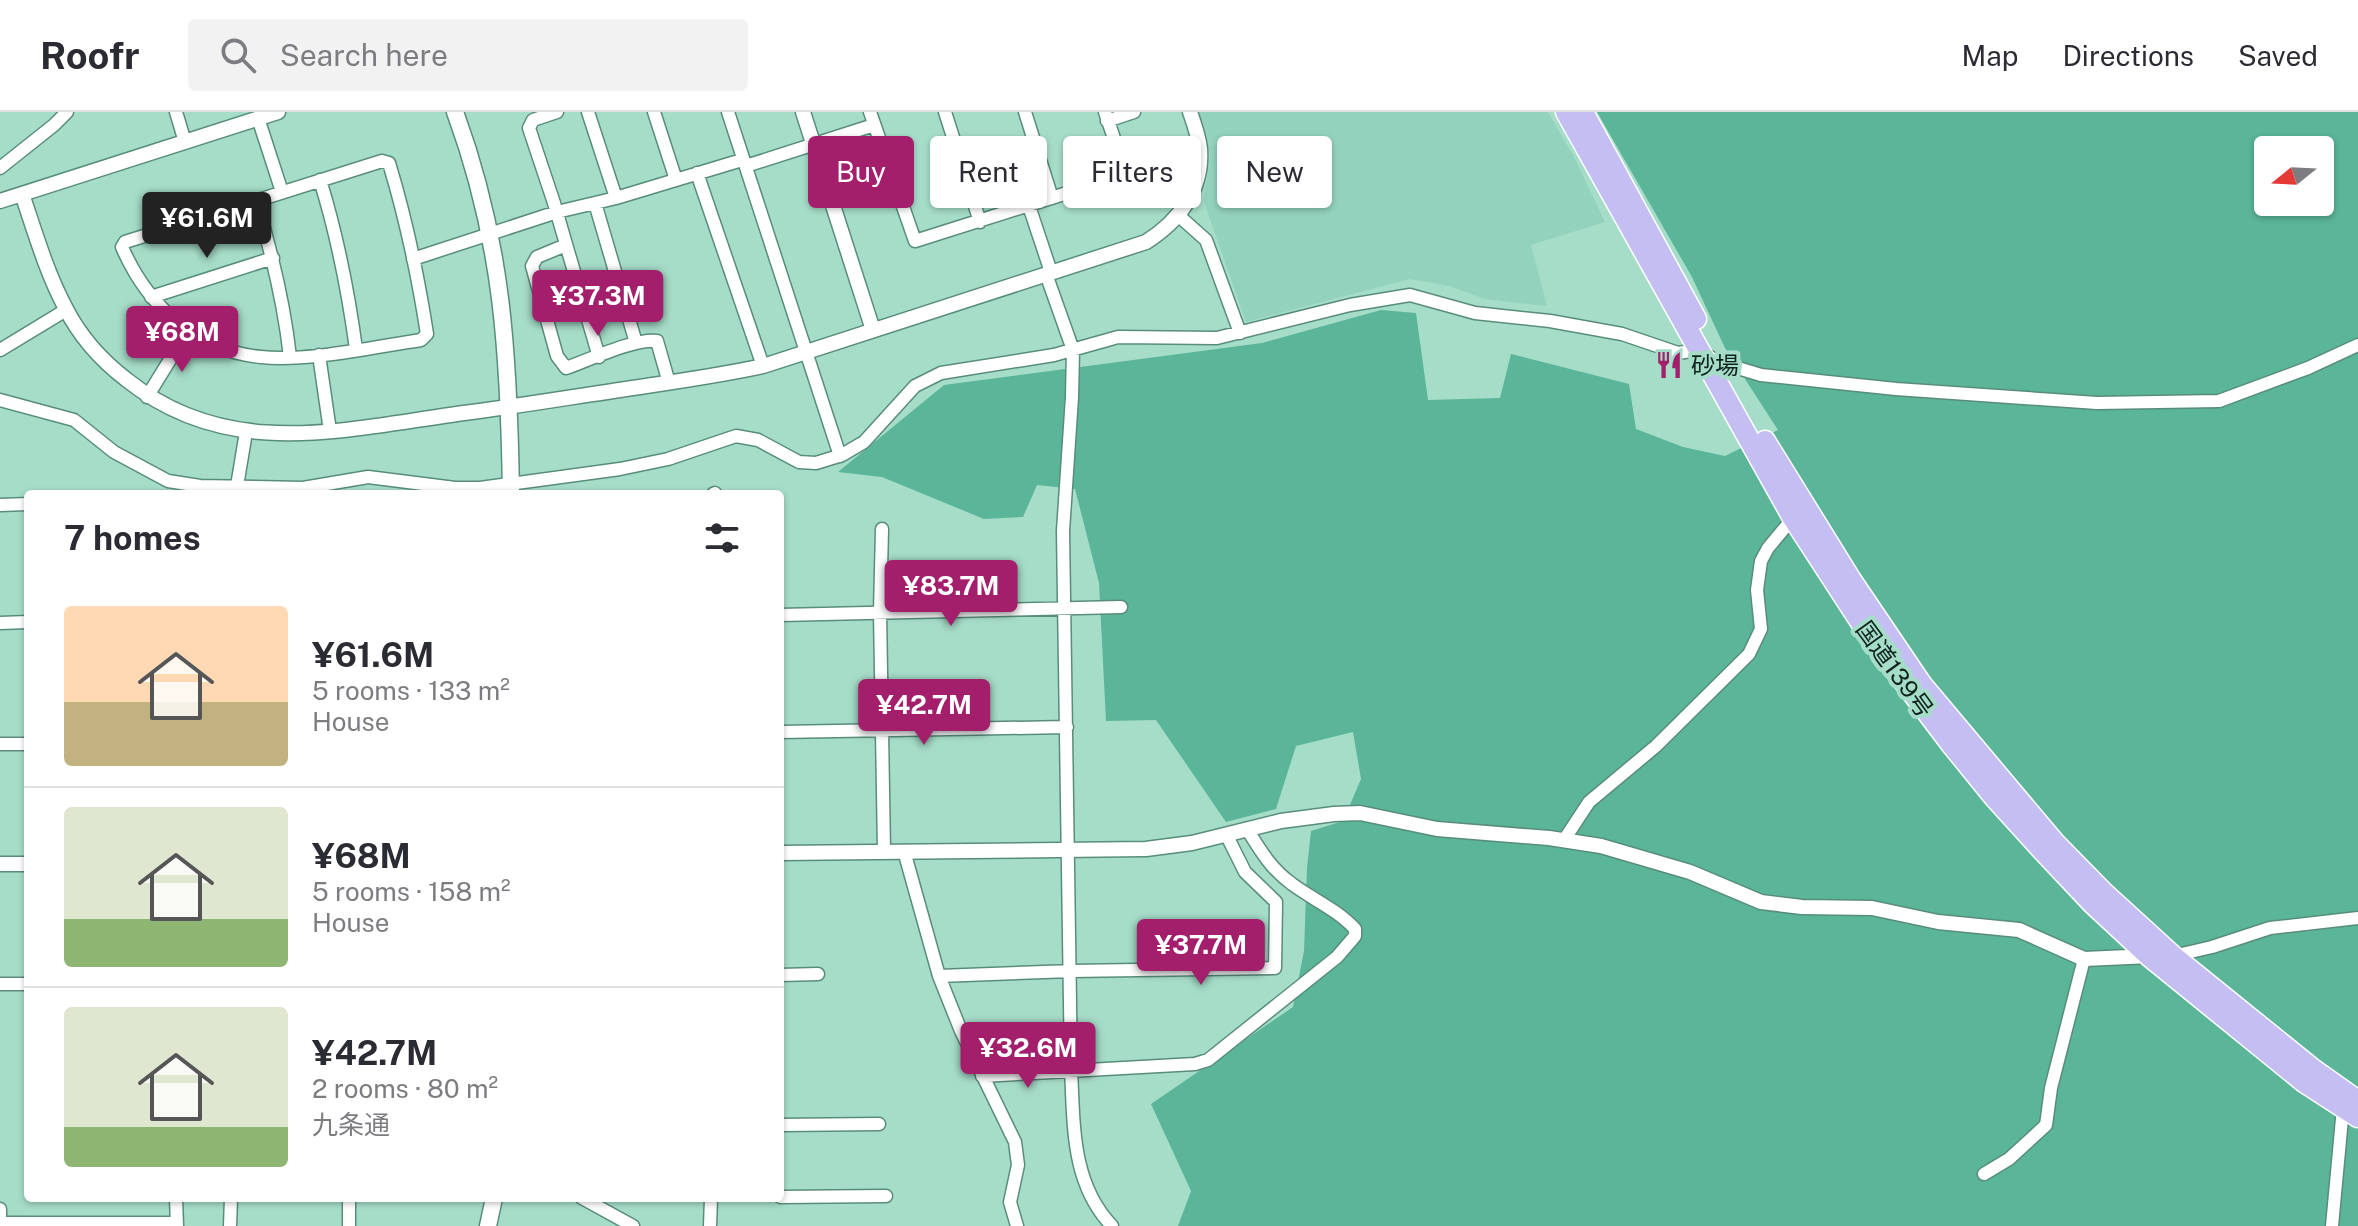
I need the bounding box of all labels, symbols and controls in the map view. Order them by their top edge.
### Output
search box [188,19,748,91]
text: Roofr [40,33,140,78]
icon: search [216,33,260,77]
text: Search here [280,37,448,73]
text: Map [1962,39,2018,72]
text: Directions [2062,39,2194,72]
text: Saved [2238,39,2318,72]
chip: Buy [808,136,914,208]
chip: Rent [930,136,1047,208]
chip: Filters [1063,136,1201,208]
chip: New [1217,136,1332,208]
north arrow [2254,136,2334,216]
map controls [2254,136,2334,216]
pin: ¥61.6M [142,192,272,260]
text: ¥61.6M [160,202,254,233]
pin: ¥37.3M [533,270,663,338]
text: ¥37.3M [550,280,646,311]
pin: ¥68M [135,306,229,374]
text: ¥68M [144,316,220,347]
restaurant icon: 砂場 [1654,350,1684,380]
place label: 砂場 [1691,351,1739,379]
icon: filters [700,516,744,560]
text: 7 homes [64,518,201,558]
pin: ¥83.7M [886,560,1016,628]
text: ¥83.7M [903,570,999,601]
street label: 国道139号 [1851,616,1939,722]
text: ¥61.6M [312,635,434,675]
icon: home [128,638,224,734]
text: 5 rooms · 133 m² [312,675,510,706]
pin: ¥42.7M [859,679,989,747]
text: ¥42.7M [876,689,972,720]
text: House [312,706,389,737]
text: ¥68M [312,836,411,876]
icon: home [128,839,224,935]
text: 5 rooms · 158 m² [312,876,511,907]
text: House [312,907,389,938]
pin: ¥37.7M [1136,919,1266,987]
text: ¥37.7M [1155,929,1247,960]
pin: ¥32.6M [963,1022,1093,1090]
text: ¥32.6M [979,1032,1077,1063]
text: ¥42.7M [312,1033,437,1073]
icon: home [128,1039,224,1135]
text: 2 rooms · 80 m² [312,1073,498,1104]
text: 九条通 [312,1109,390,1140]

